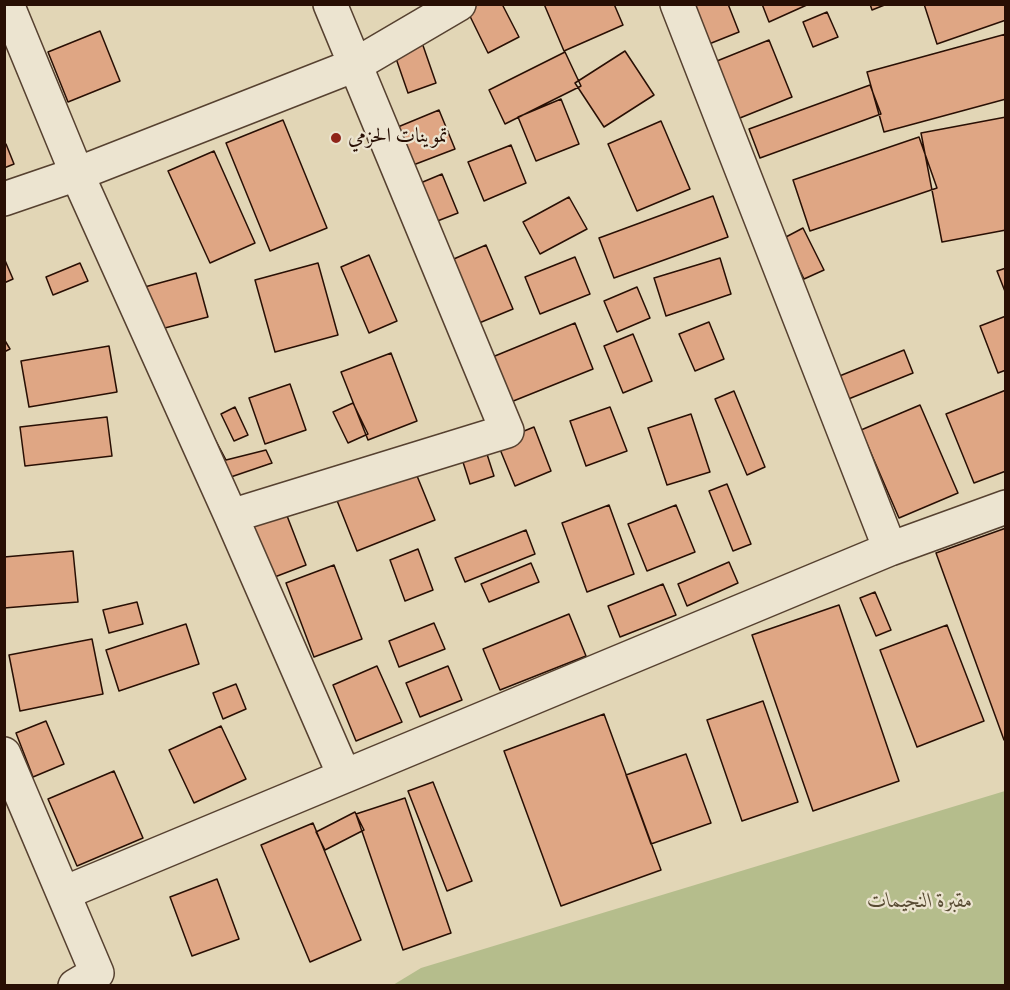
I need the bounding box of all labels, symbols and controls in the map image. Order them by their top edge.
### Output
place label: تموينات الحزمي [348,125,448,151]
marker: تموينات الحزمي [329,131,343,145]
park label: مقبرة النجيمات [867,890,973,916]

